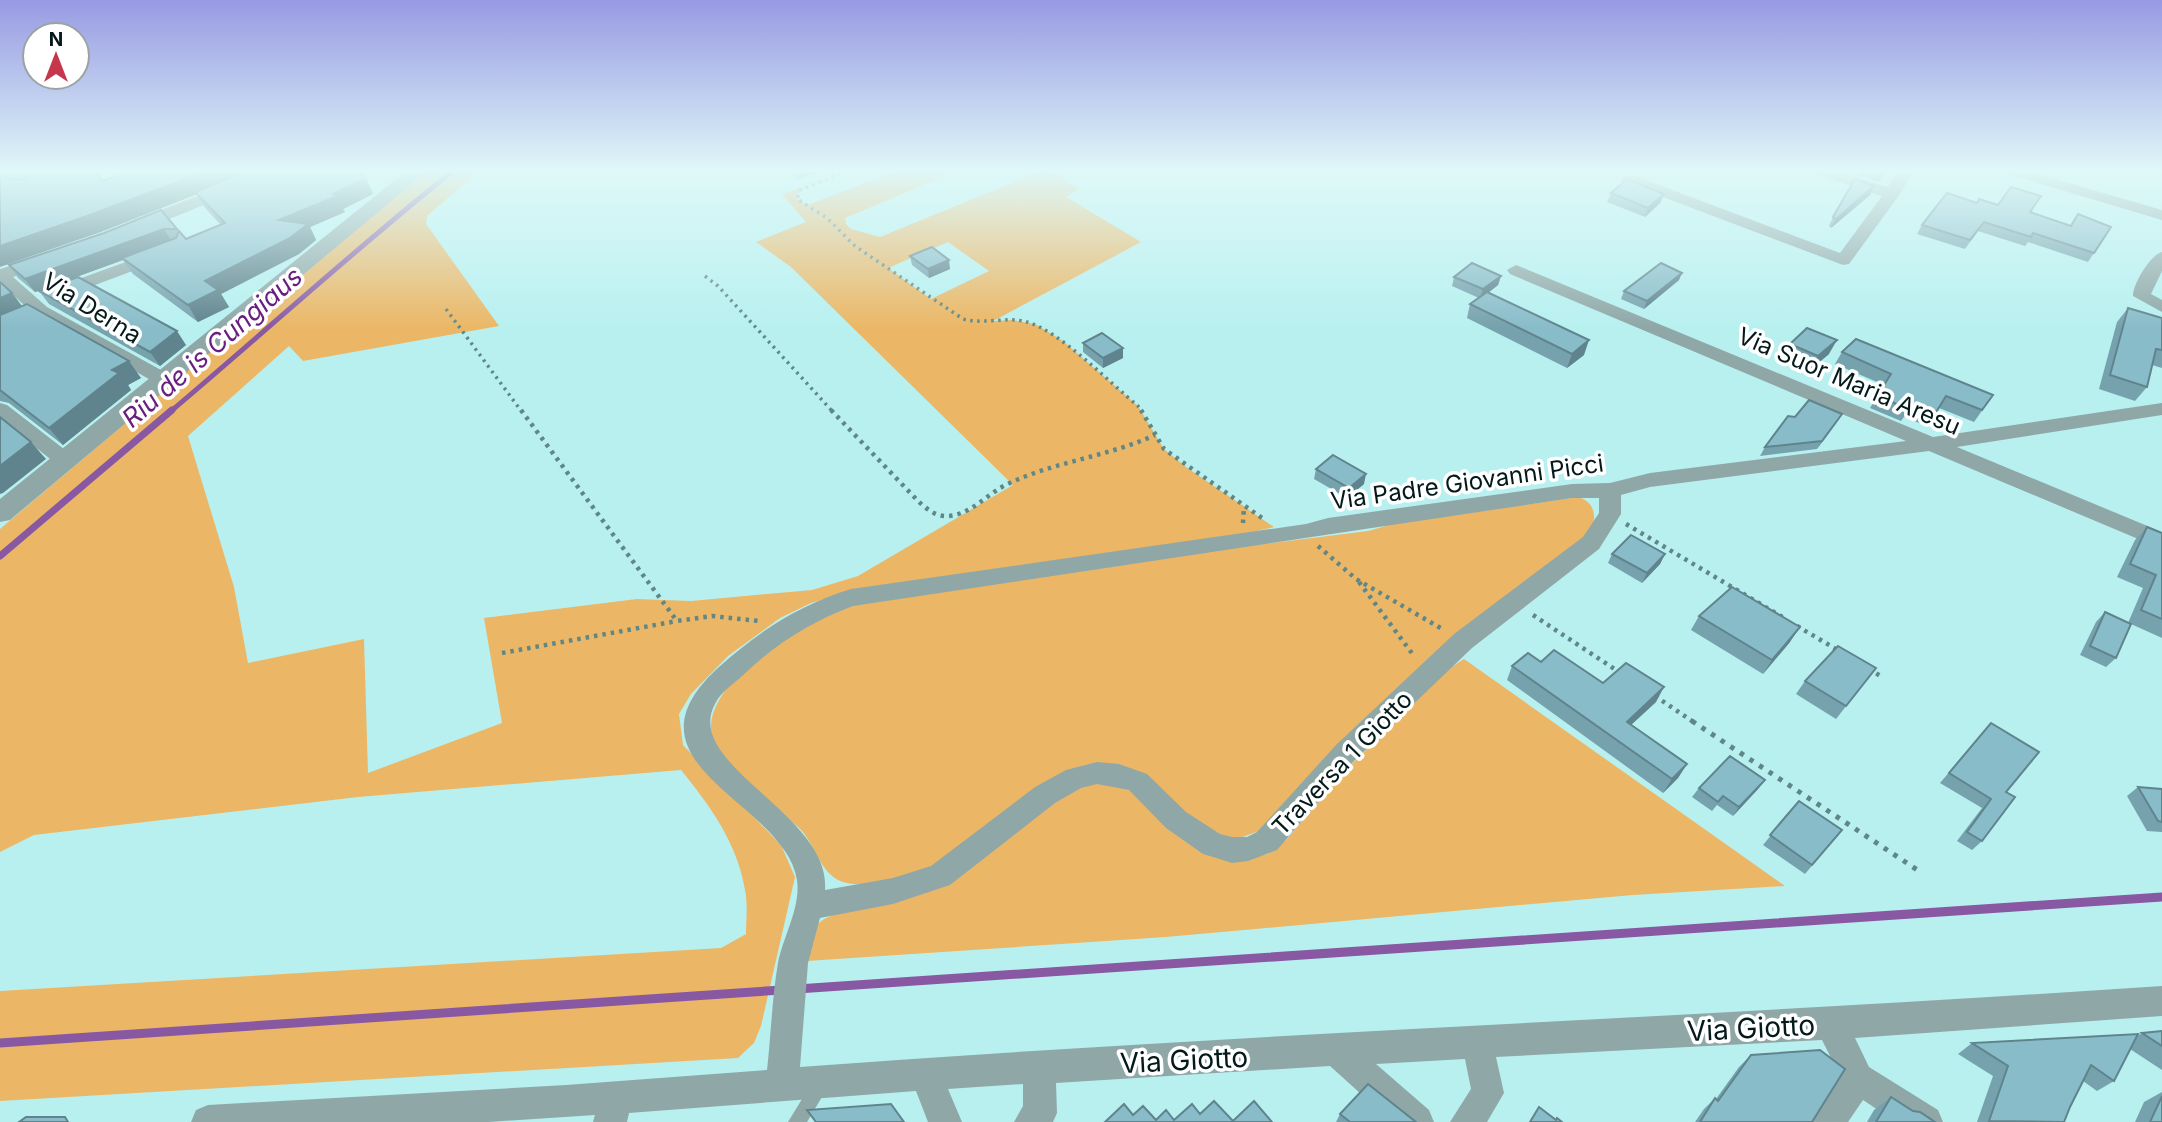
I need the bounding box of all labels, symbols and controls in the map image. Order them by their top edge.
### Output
north arrow [21,21,91,91]
text: N [49,28,63,51]
water label: Riu de is Cungiaus [116,260,308,434]
street label: Via Derna [37,266,147,350]
street label: Via Suor Maria Aresu [1733,321,1965,441]
street label: Via Padre Giovanni Picci [1329,448,1605,516]
street label: Traversa 1 Giotto [1266,685,1418,841]
street label: Via Giotto [1686,1008,1816,1048]
street label: Via Giotto [1119,1040,1249,1080]

